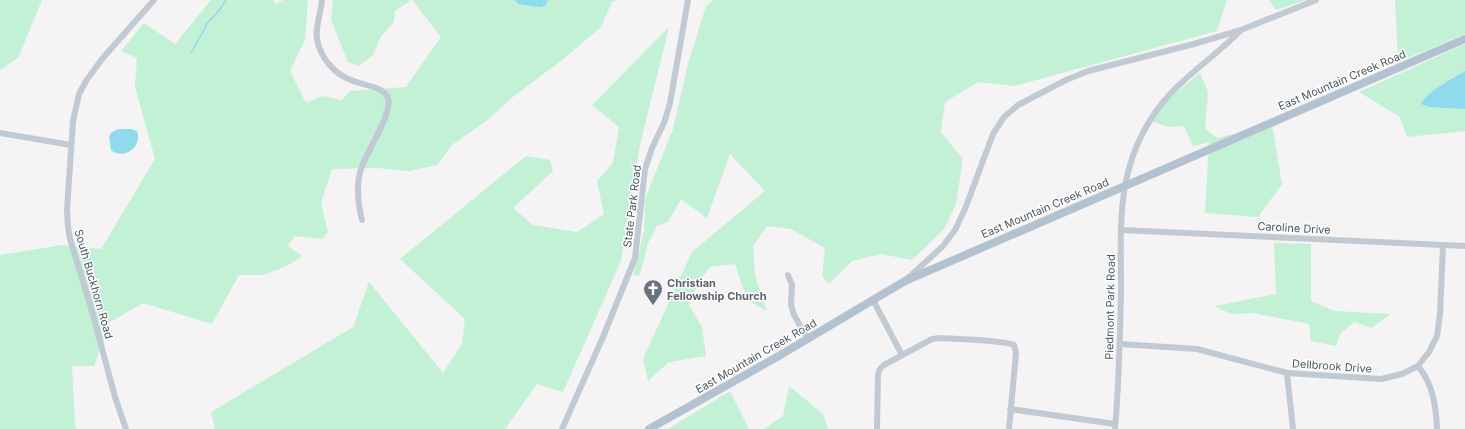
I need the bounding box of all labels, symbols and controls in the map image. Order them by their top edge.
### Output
street label: East Mountain Creek Road [1276,47,1408,113]
street label: State Park Road [620,164,644,248]
street label: East Mountain Creek Road [979,175,1111,241]
street label: Caroline Drive [1257,219,1331,237]
street label: South Buckhorn Road [72,228,116,340]
street label: Piedmont Park Road [1102,254,1118,360]
place label: Christian Fellowship Church [667,276,767,303]
church icon: Christian Fellowship Church [642,278,664,306]
street label: East Mountain Creek Road [693,316,819,396]
street label: Dellbrook Drive [1292,356,1372,376]

